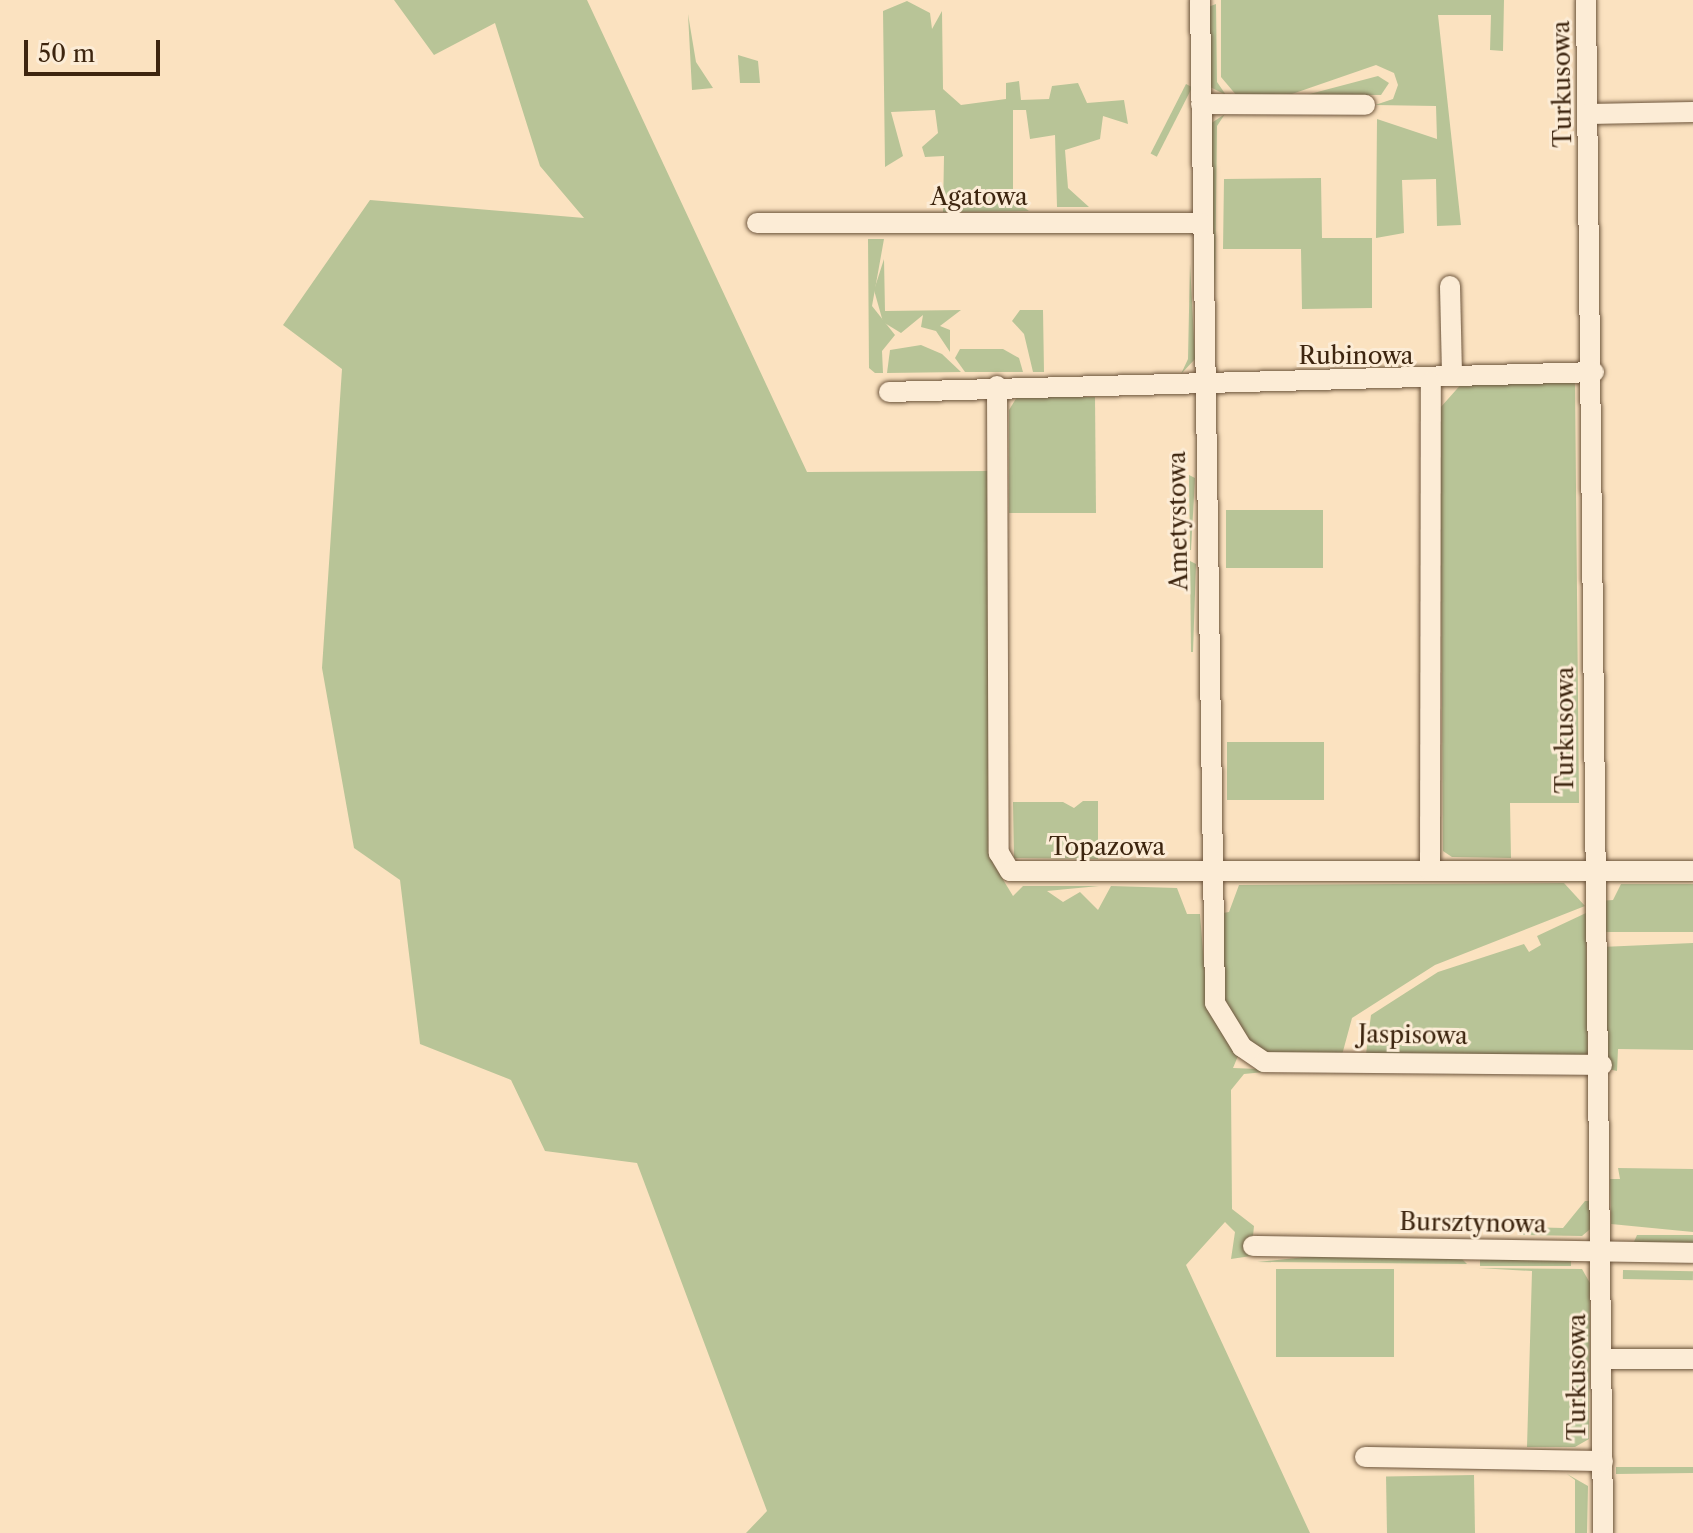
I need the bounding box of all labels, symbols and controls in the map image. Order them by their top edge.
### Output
street label: Turkusowa [1546,20,1578,148]
scale bar [28,24,164,74]
text: 50 m [38,39,95,68]
street label: Agatowa [930,183,1028,211]
street label: Rubinowa [1298,342,1414,370]
street label: Ametystowa [1162,451,1194,591]
street label: Turkusowa [1551,666,1579,794]
street label: Topazowa [1049,833,1165,861]
street label: Jaspisowa [1358,1020,1468,1050]
street label: Bursztynowa [1399,1207,1547,1239]
street label: Turkusowa [1563,1313,1591,1441]

